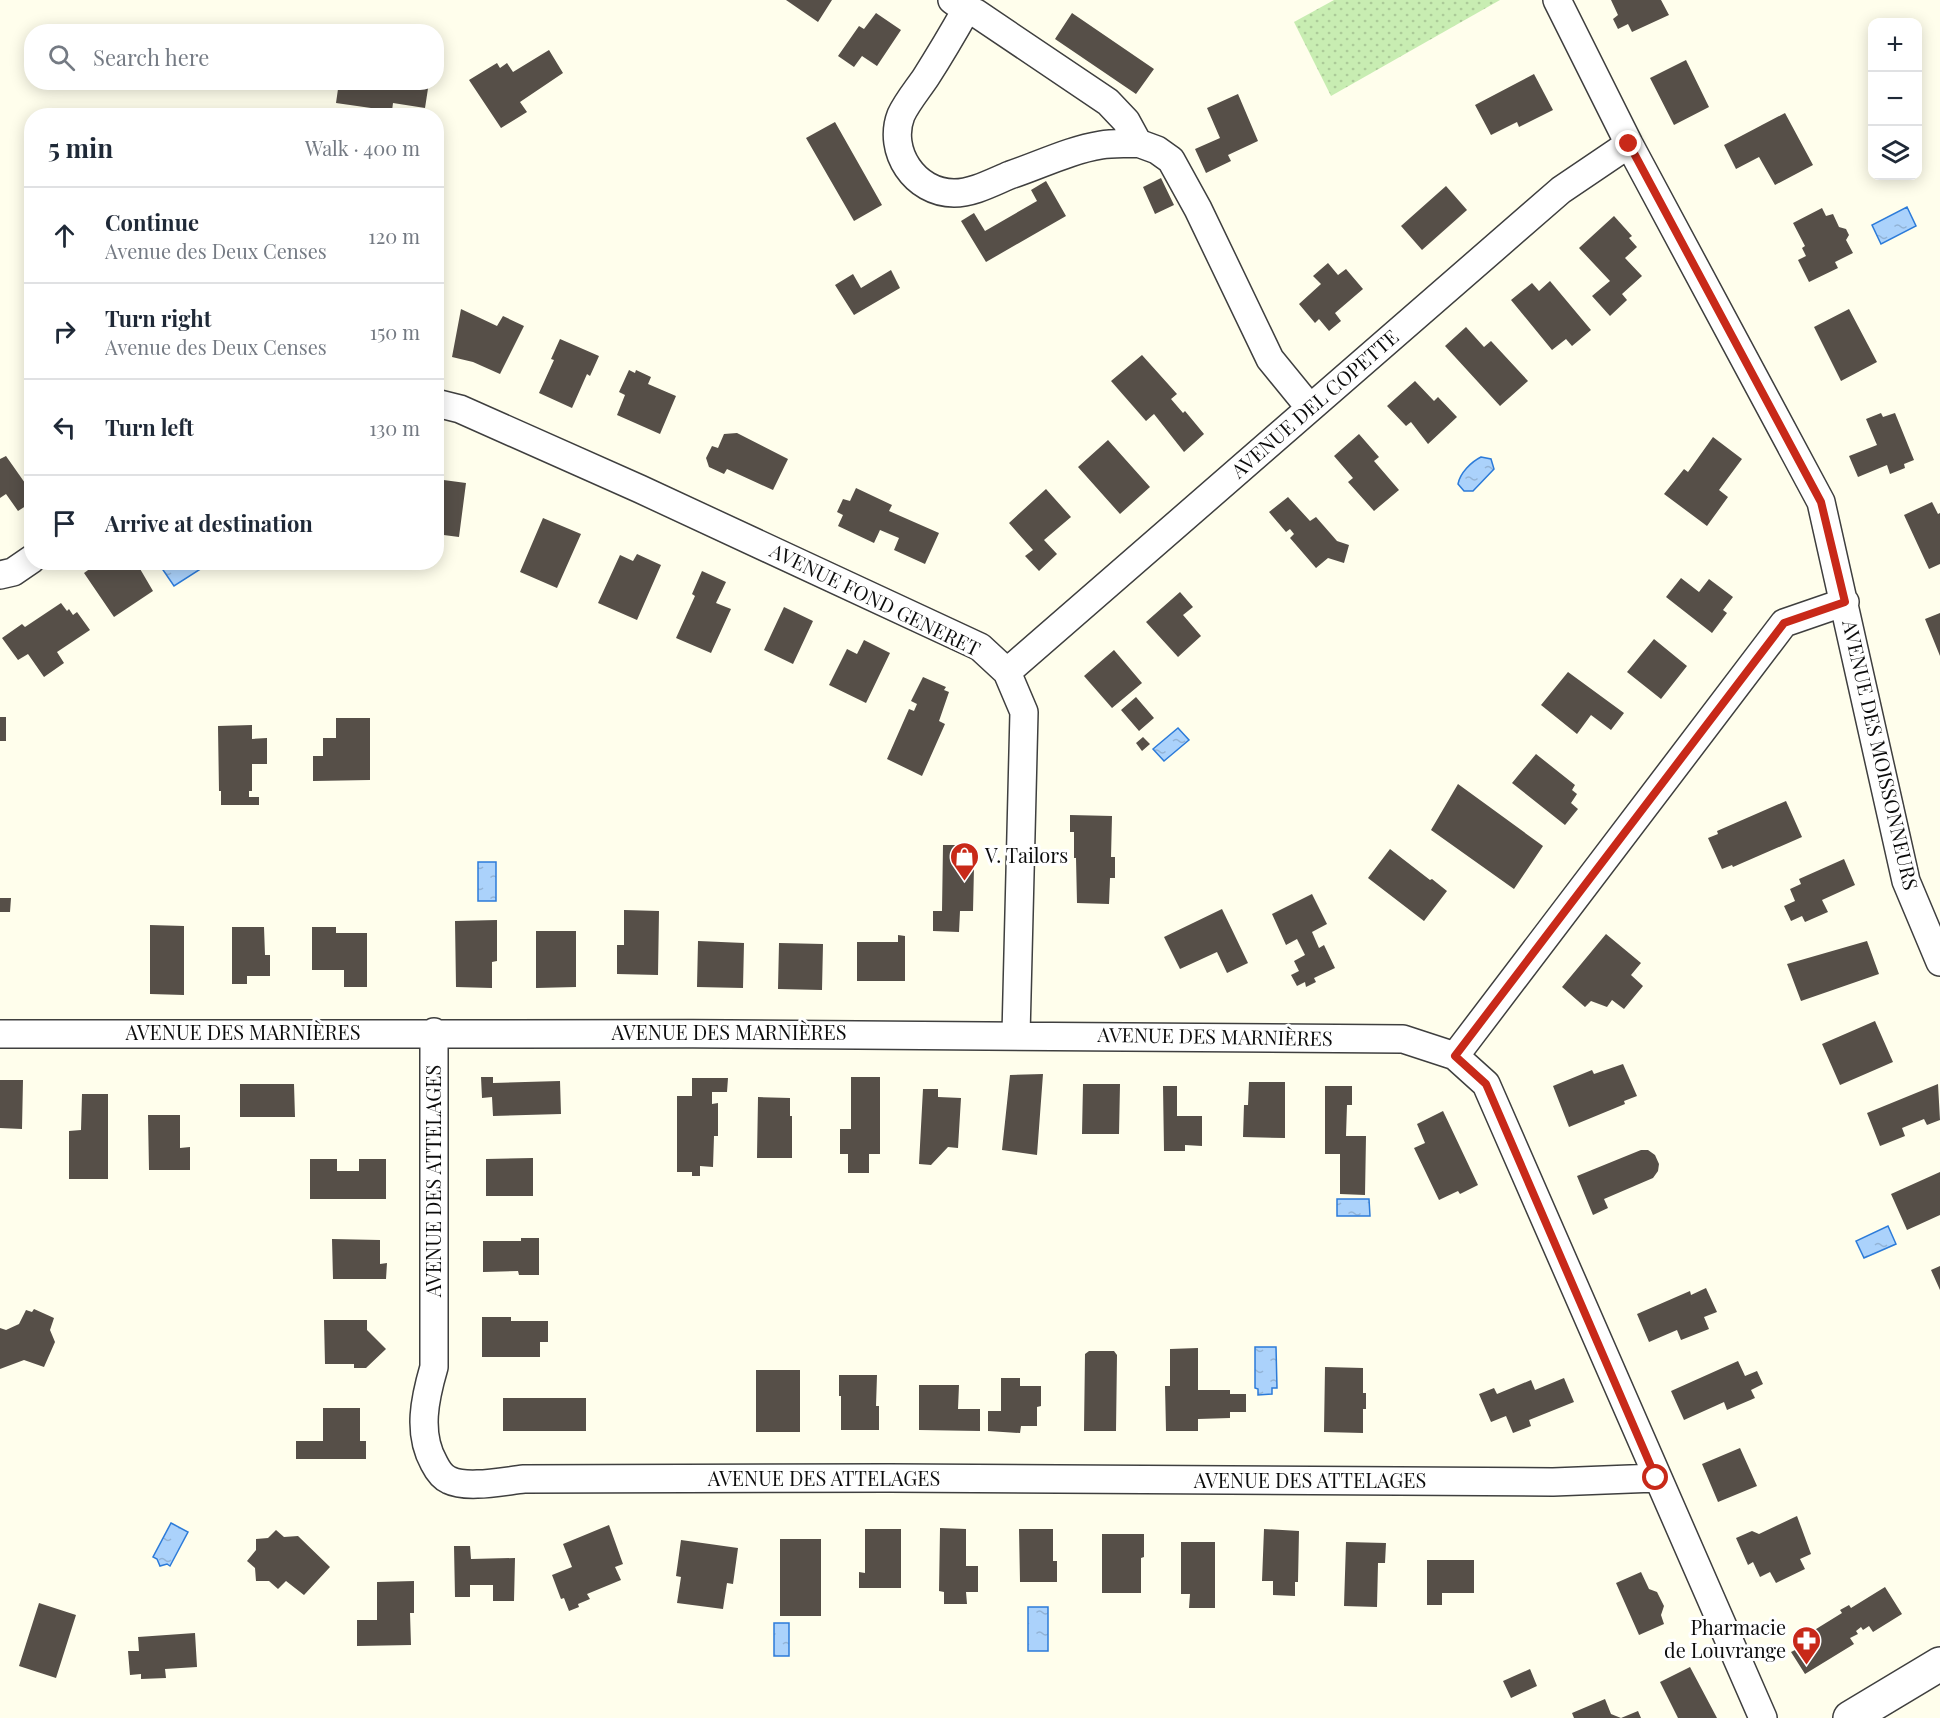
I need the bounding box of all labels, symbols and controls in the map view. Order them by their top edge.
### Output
map controls [1868,18,1922,180]
button: + [1868,18,1922,72]
search box [24,24,444,90]
icon: search [45,41,78,74]
text: Search here [93,42,209,72]
button: − [1868,72,1922,126]
button: layers [1868,126,1922,180]
text: 5 min [48,130,113,165]
route end [1615,130,1641,156]
text: Walk · 400 m [305,134,420,161]
text: Continue [105,207,199,237]
icon: ahead [48,219,81,252]
text: 120 m [368,222,420,249]
text: Avenue des Deux Censes [105,237,327,264]
text: Turn right [105,303,211,333]
icon: right [48,315,81,348]
text: 150 m [370,318,420,345]
street label: AVENUE DEL COPETTE [1224,323,1404,484]
text: Avenue des Deux Censes [105,333,327,360]
icon: left [48,411,81,444]
text: Turn left [105,412,194,442]
text: 130 m [369,414,420,441]
icon: arrive [48,507,81,540]
text: Arrive at destination [105,508,313,538]
street label: AVENUE FOND GENERET [765,535,985,661]
street label: AVENUE DES MOISSONNEURS [1837,616,1926,892]
shop icon: V. Tailors [948,840,980,882]
place label: V. Tailors [984,841,1068,868]
street label: AVENUE DES MARNIÈRES [124,1018,361,1045]
street label: AVENUE DES MARNIÈRES [610,1018,847,1045]
street label: AVENUE DES MARNIÈRES [1096,1020,1333,1051]
street label: AVENUE DES ATTELAGES [419,1065,446,1298]
street label: AVENUE DES ATTELAGES [707,1464,940,1491]
route start [1642,1464,1668,1490]
street label: AVENUE DES ATTELAGES [1193,1466,1426,1493]
place label: Pharmacie de Louvrange [1664,1613,1786,1663]
pharmacy icon: Pharmacie de Louvrange [1791,1624,1823,1666]

